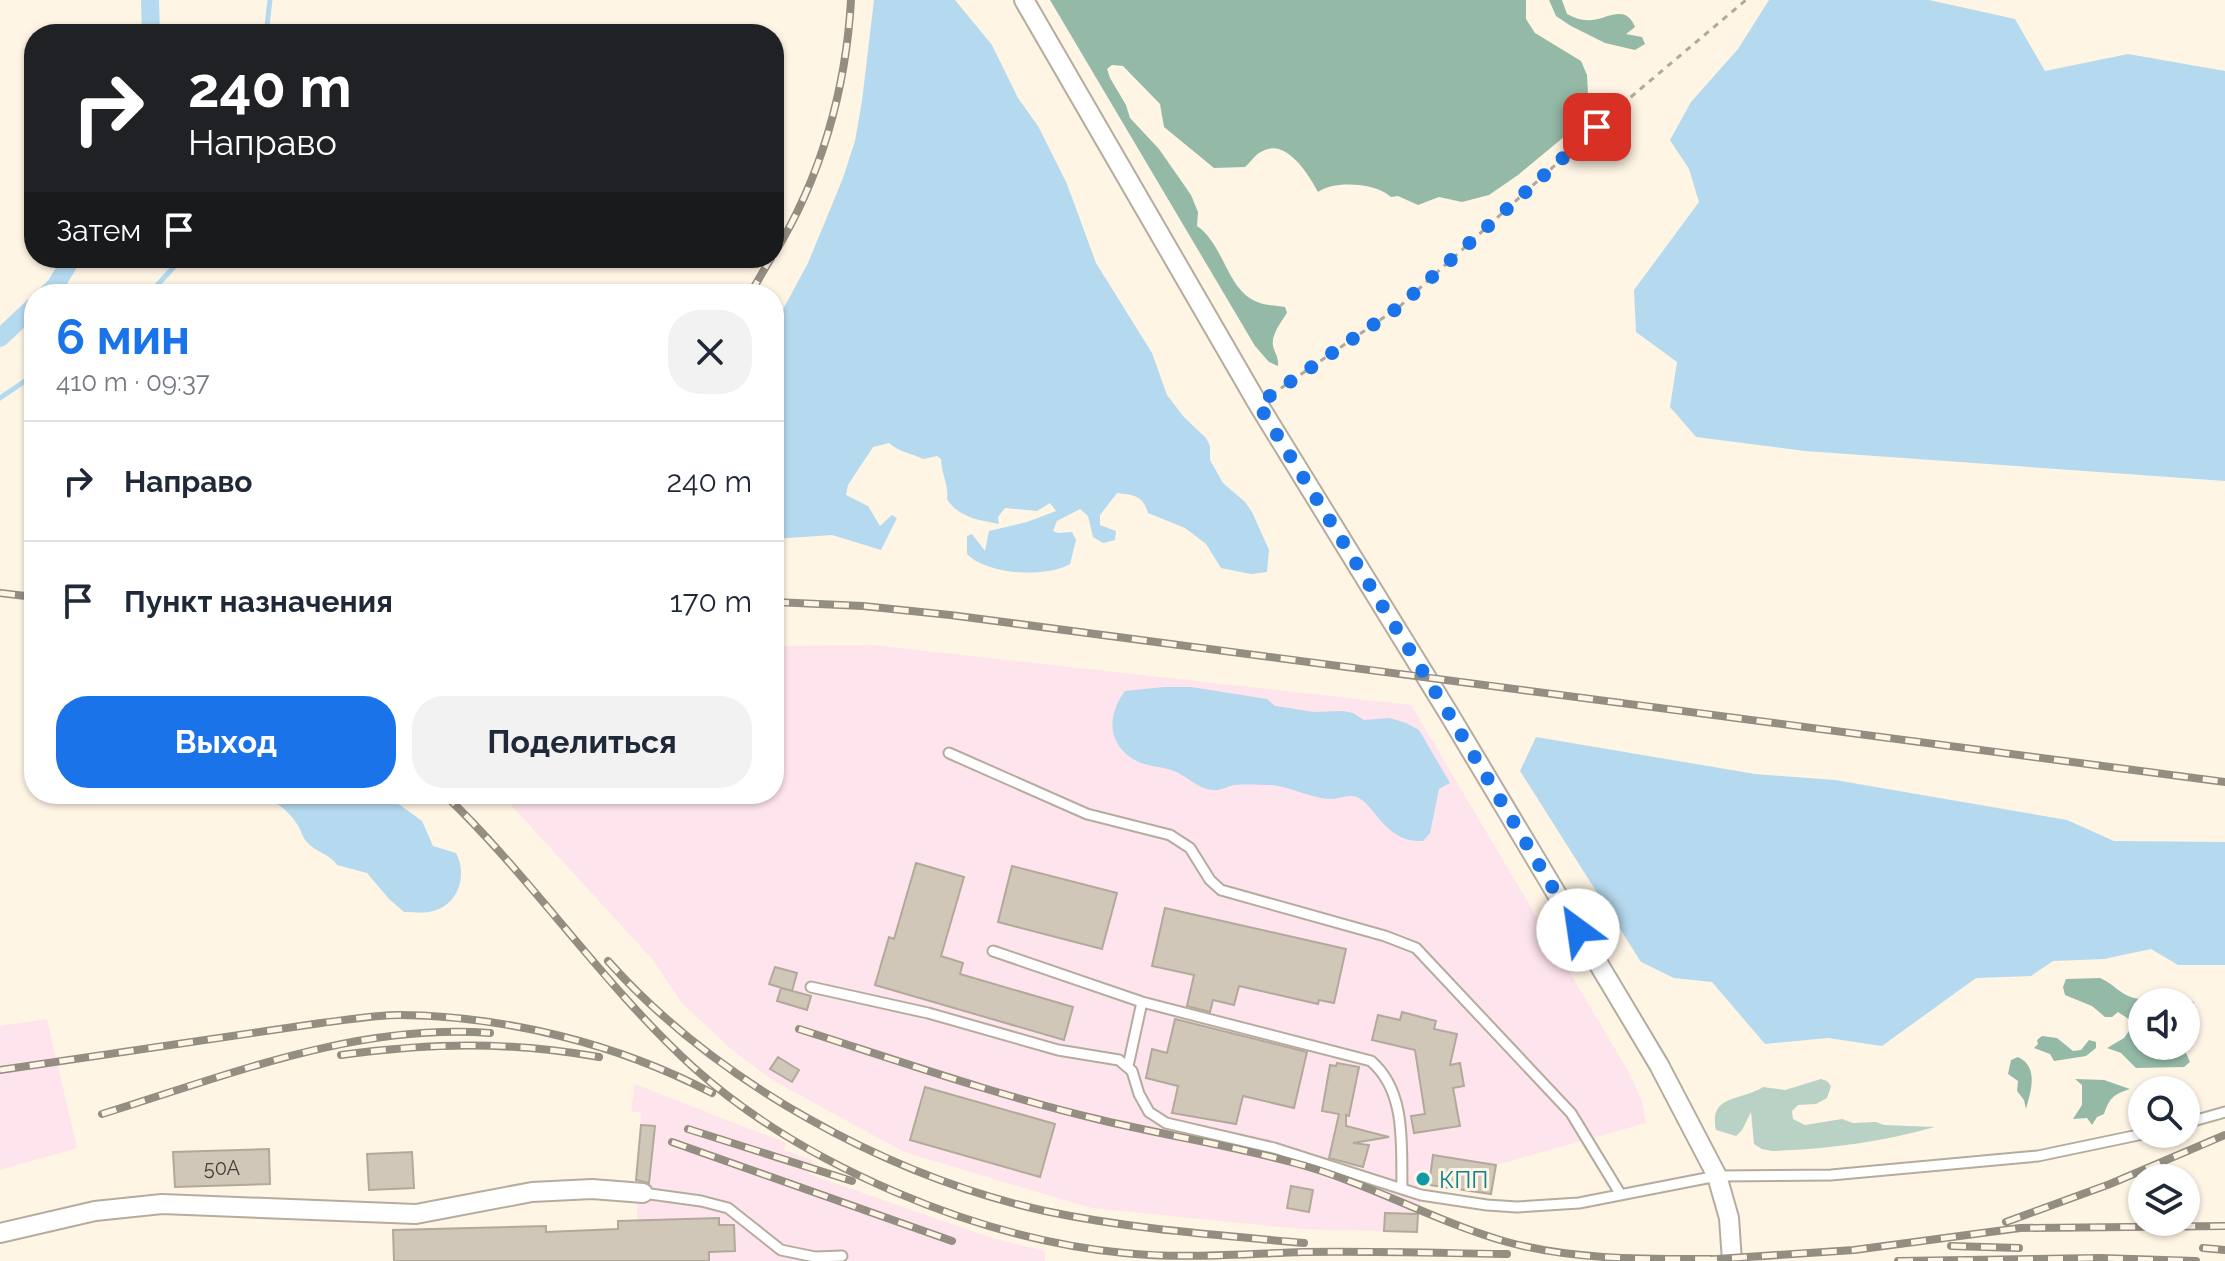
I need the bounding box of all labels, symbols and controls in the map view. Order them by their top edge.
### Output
text: 240 m [188,54,352,120]
icon: right [56,56,160,160]
pin [1563,93,1631,161]
icon: arrive [1575,105,1619,149]
text: Направо [188,121,337,163]
icon: arrive [157,208,201,252]
text: Затем [56,213,141,248]
text: 6 мин [56,309,190,365]
button: close [668,310,752,394]
text: 410 m · 09:37 [56,367,210,397]
icon: right [56,459,100,503]
text: Направо [124,464,253,499]
text: 240 m [666,464,752,499]
icon: arrive [56,579,100,623]
text: Пункт назначения [124,584,393,619]
text: 170 m [670,584,752,619]
button: Выход [56,696,396,788]
button: Поделиться [412,696,752,788]
position arrow [1536,888,1620,972]
map controls [2128,988,2200,1236]
button: sound [2128,988,2200,1060]
button: search [2128,1076,2200,1148]
house number: 50А [204,1156,241,1180]
button: layers [2128,1164,2200,1236]
place label: КПП [1439,1165,1489,1194]
marker: КПП [1414,1170,1432,1188]

